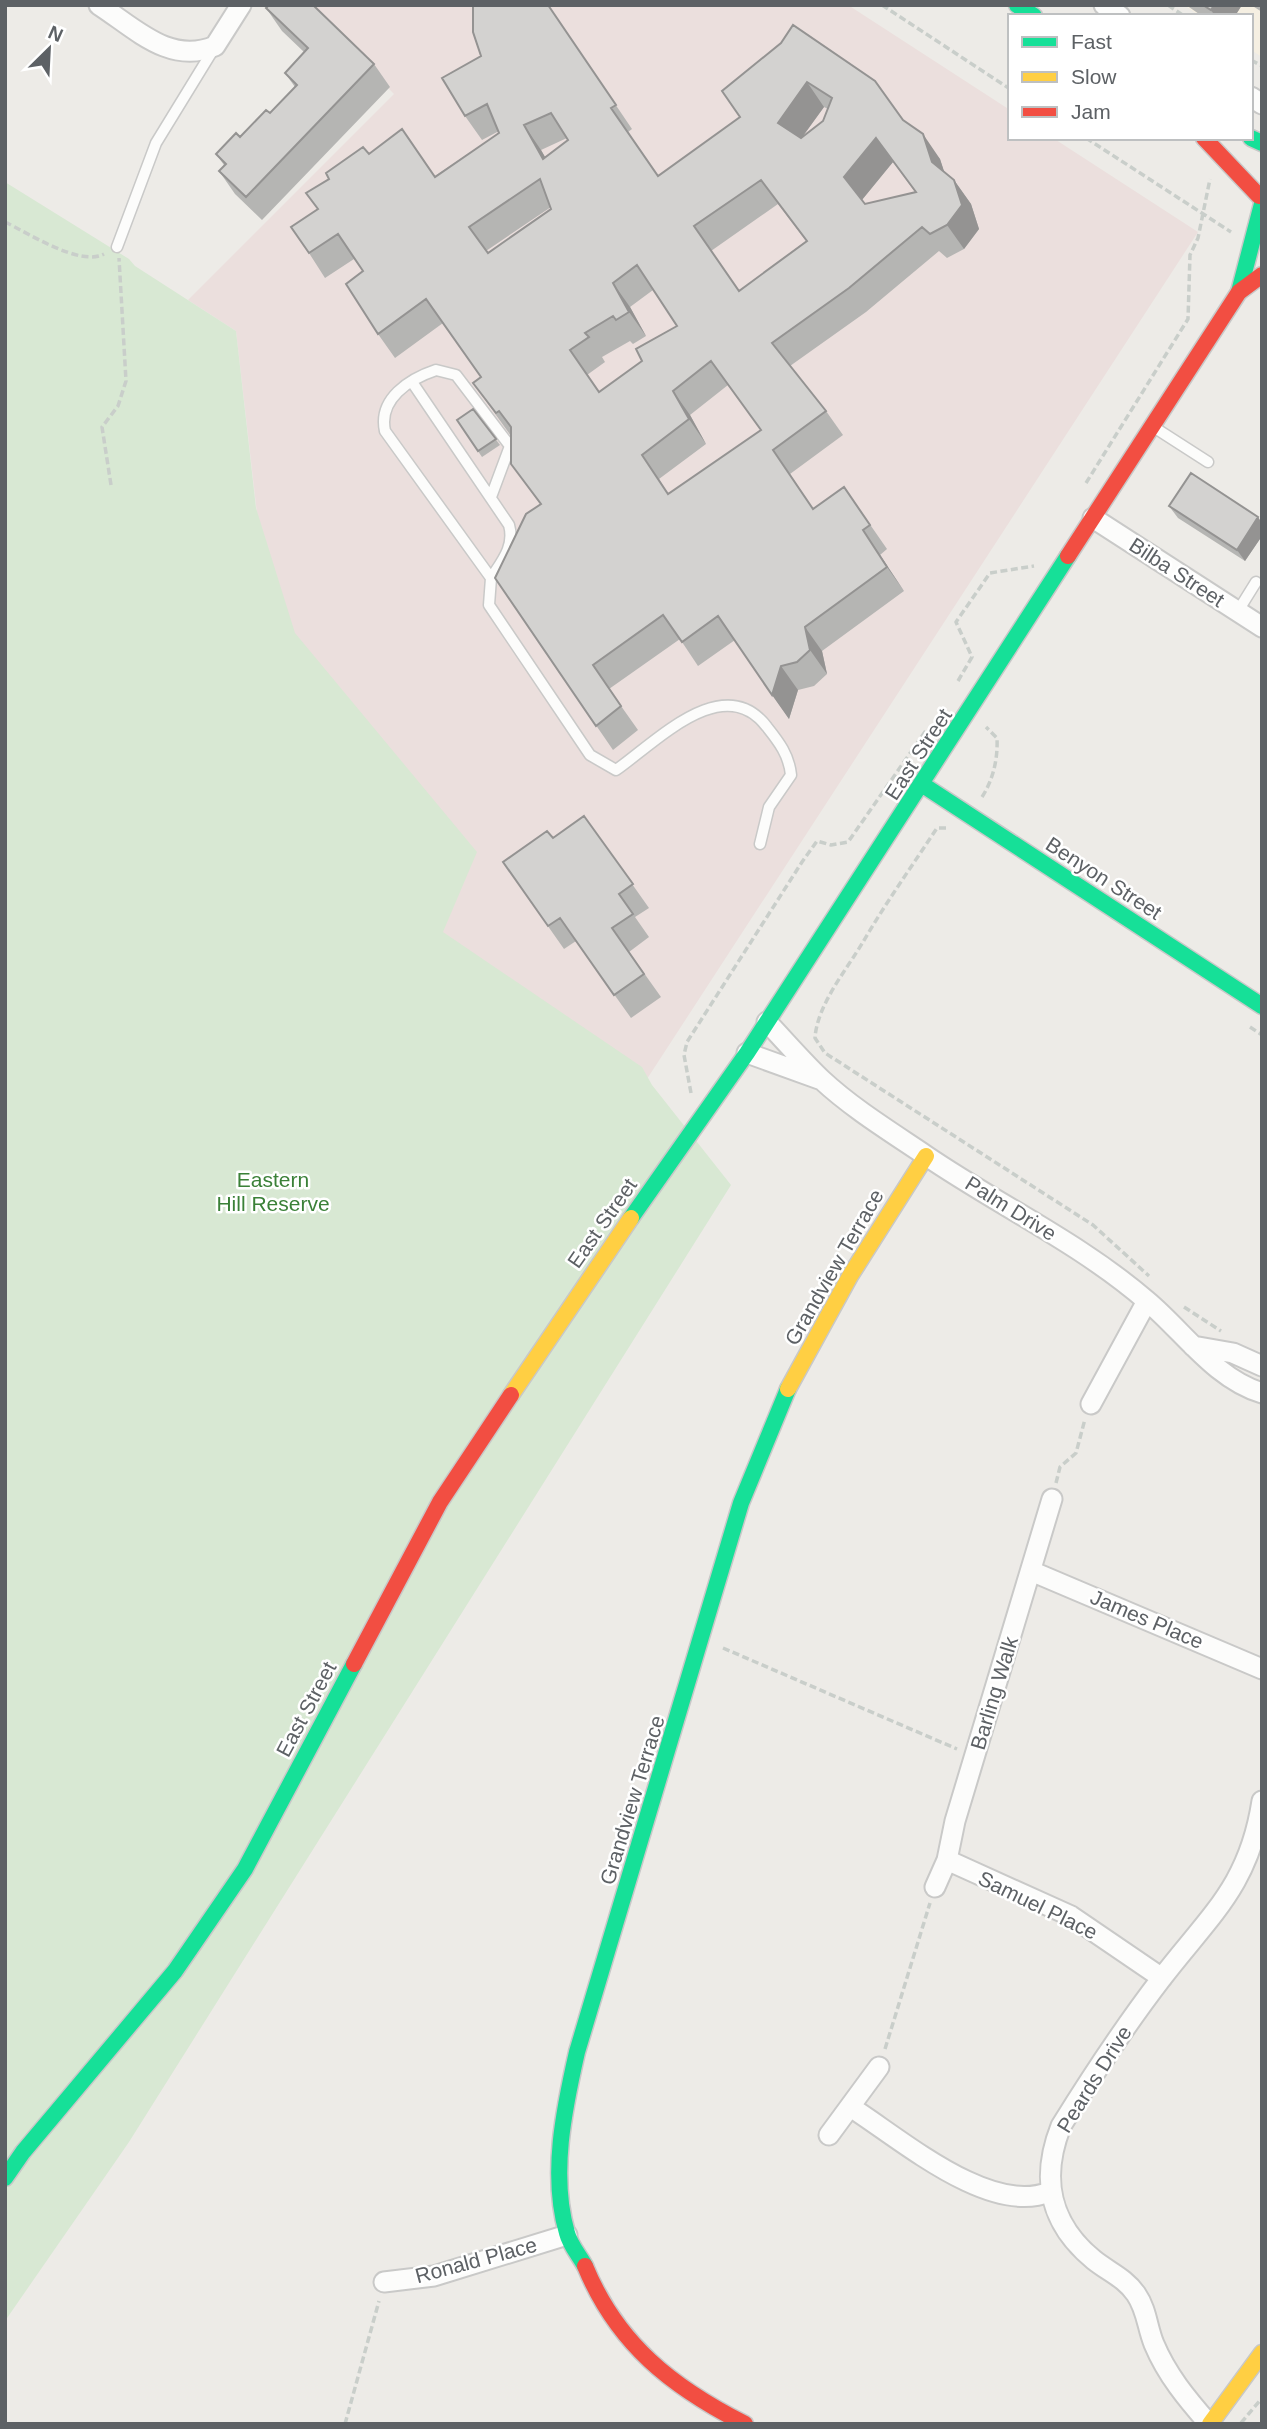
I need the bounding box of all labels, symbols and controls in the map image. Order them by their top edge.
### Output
north arrow [14,14,84,84]
legend [1008,14,1253,140]
text: N [45,22,66,46]
text: Fast [1071,30,1112,53]
text: Slow [1071,65,1117,88]
text: Jam [1071,100,1111,123]
street label: Bilba Street [1125,533,1229,611]
street label: East Street [880,704,956,804]
street label: Benyon Street [1042,832,1166,924]
park label: Eastern Hill Reserve [216,1168,330,1215]
street label: Palm Drive [961,1171,1061,1245]
street label: East Street [563,1174,641,1272]
street label: Grandview Terrace [780,1185,888,1349]
street label: James Place [1087,1585,1207,1653]
street label: Barling Walk [966,1633,1022,1752]
street label: East Street [271,1658,341,1760]
street label: Grandview Terrace [595,1713,669,1887]
street label: Samuel Place [975,1866,1101,1944]
street label: Peards Drive [1052,2021,1136,2137]
street label: Ronald Place [413,2233,539,2287]

